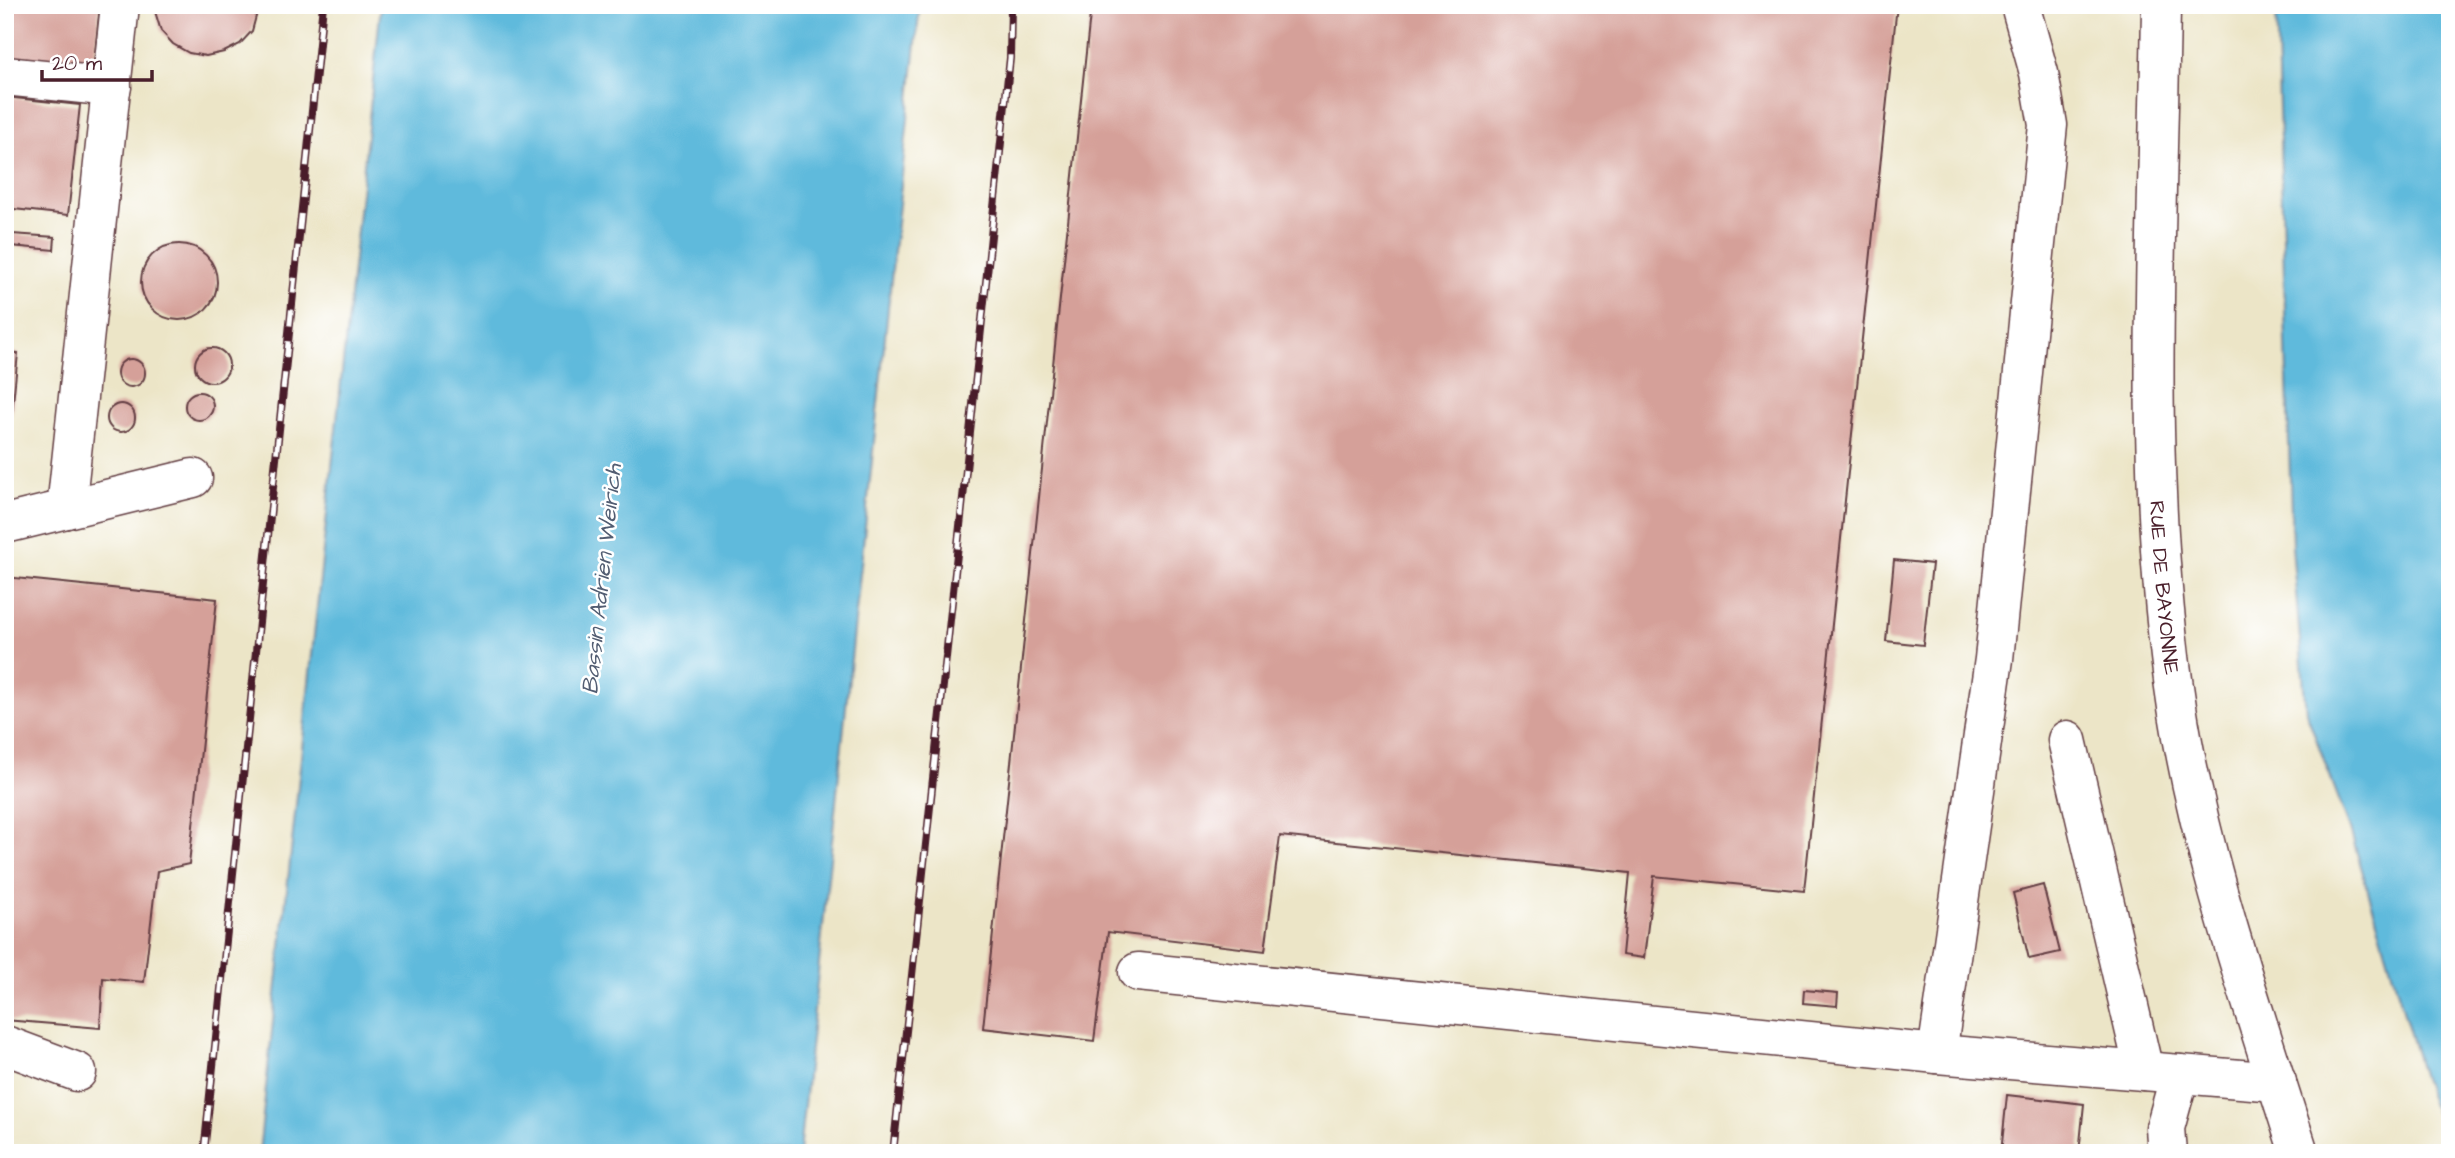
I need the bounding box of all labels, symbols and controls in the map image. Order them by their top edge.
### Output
scale bar [42,38,152,82]
text: 20 m [52,49,103,78]
water label: Bassin Adrien Weirich [574,461,630,696]
street label: RUE DE BAYONNE [2142,500,2186,677]

